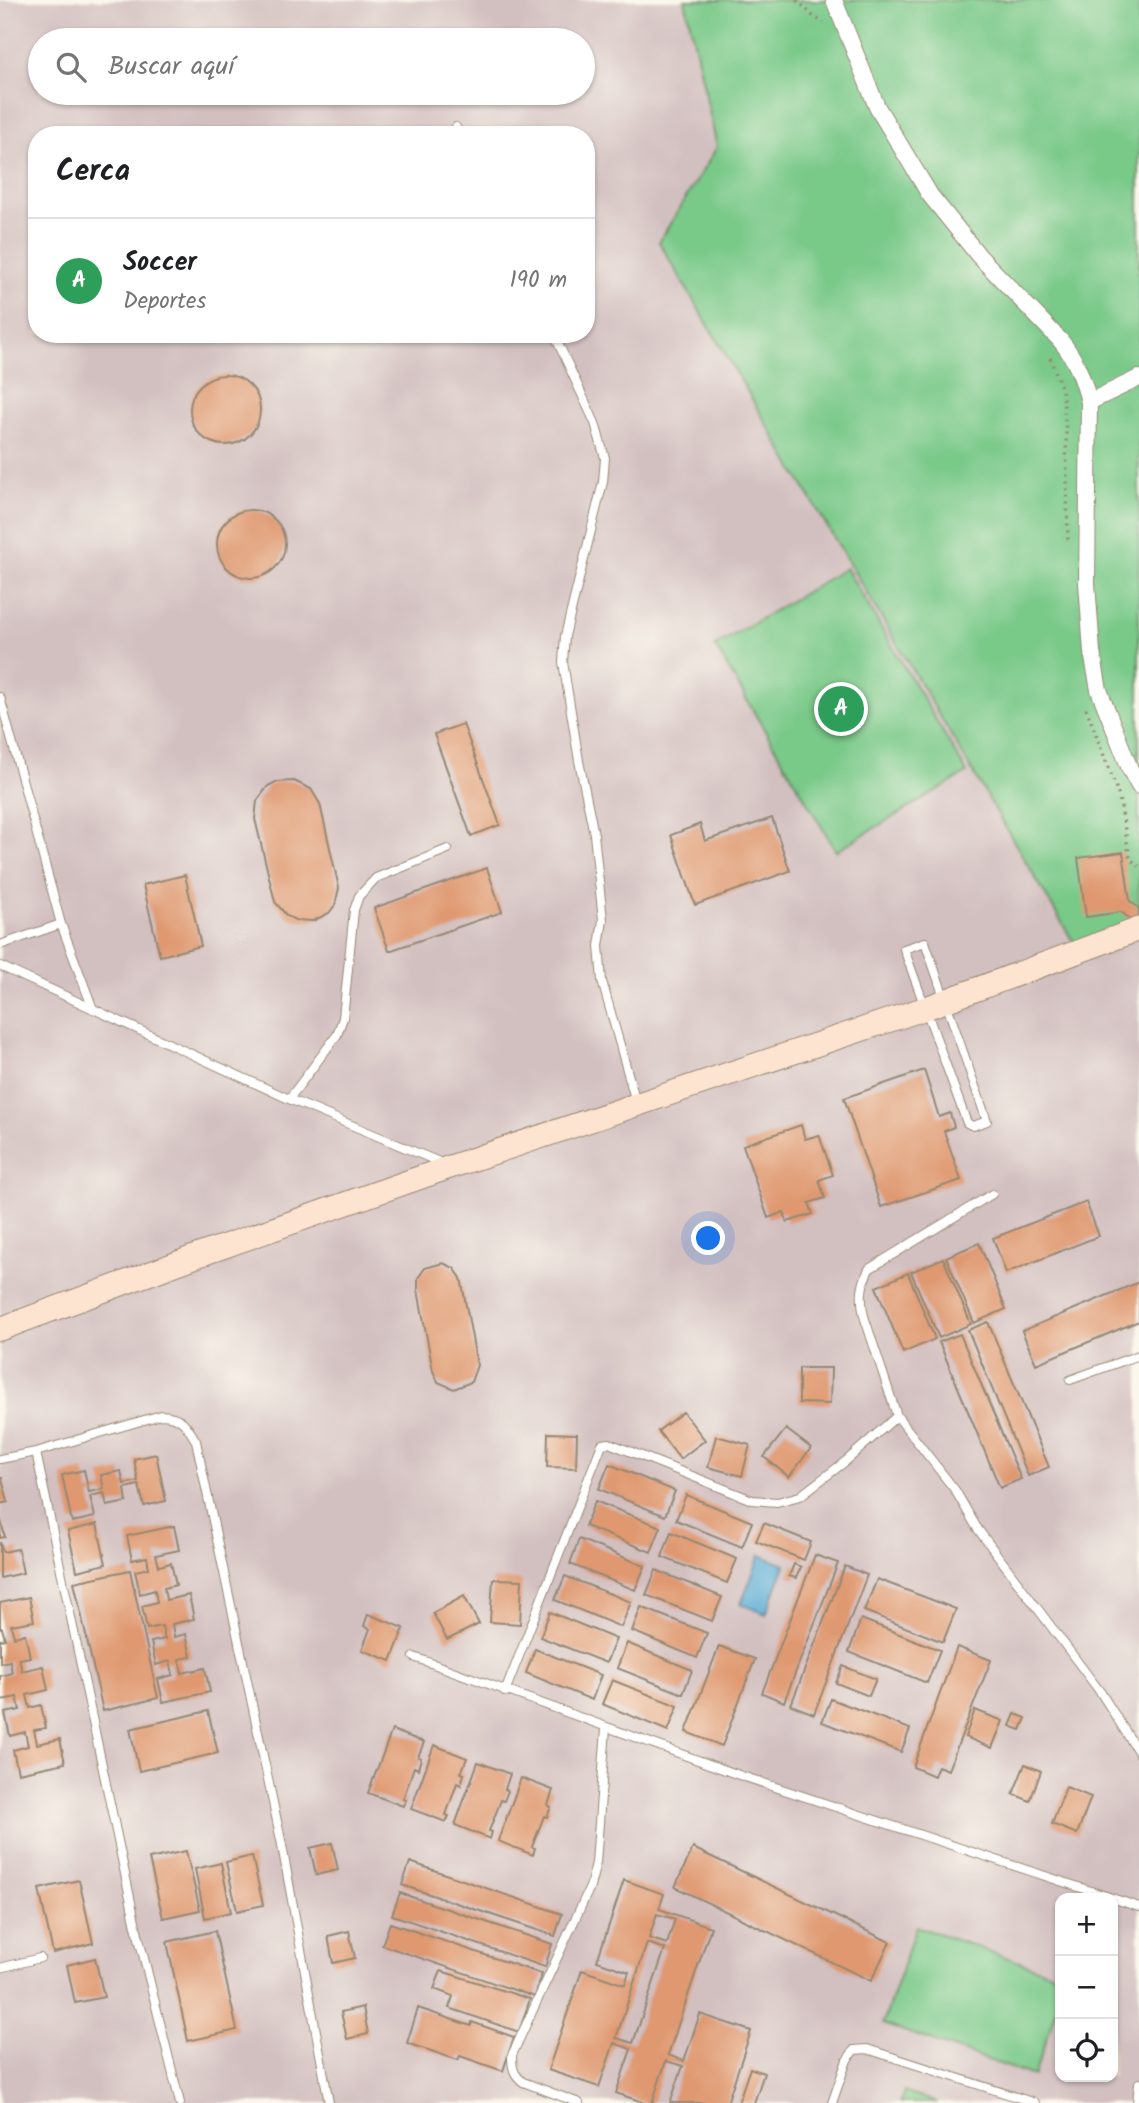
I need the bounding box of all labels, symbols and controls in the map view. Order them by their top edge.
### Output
search box [28,28,595,105]
text: Buscar aquí [108,46,234,88]
icon: search [52,48,90,86]
text: Cerca [56,148,130,196]
text: Soccer [123,242,197,284]
text: A [72,263,86,299]
text: 190 m [510,263,567,299]
text: Deportes [123,284,206,320]
pin: A [818,683,864,735]
your location [691,1221,725,1255]
map controls [1055,1893,1118,2082]
button: + [1055,1893,1118,1956]
button: − [1055,1956,1118,2019]
button: locate [1055,2019,1118,2082]

